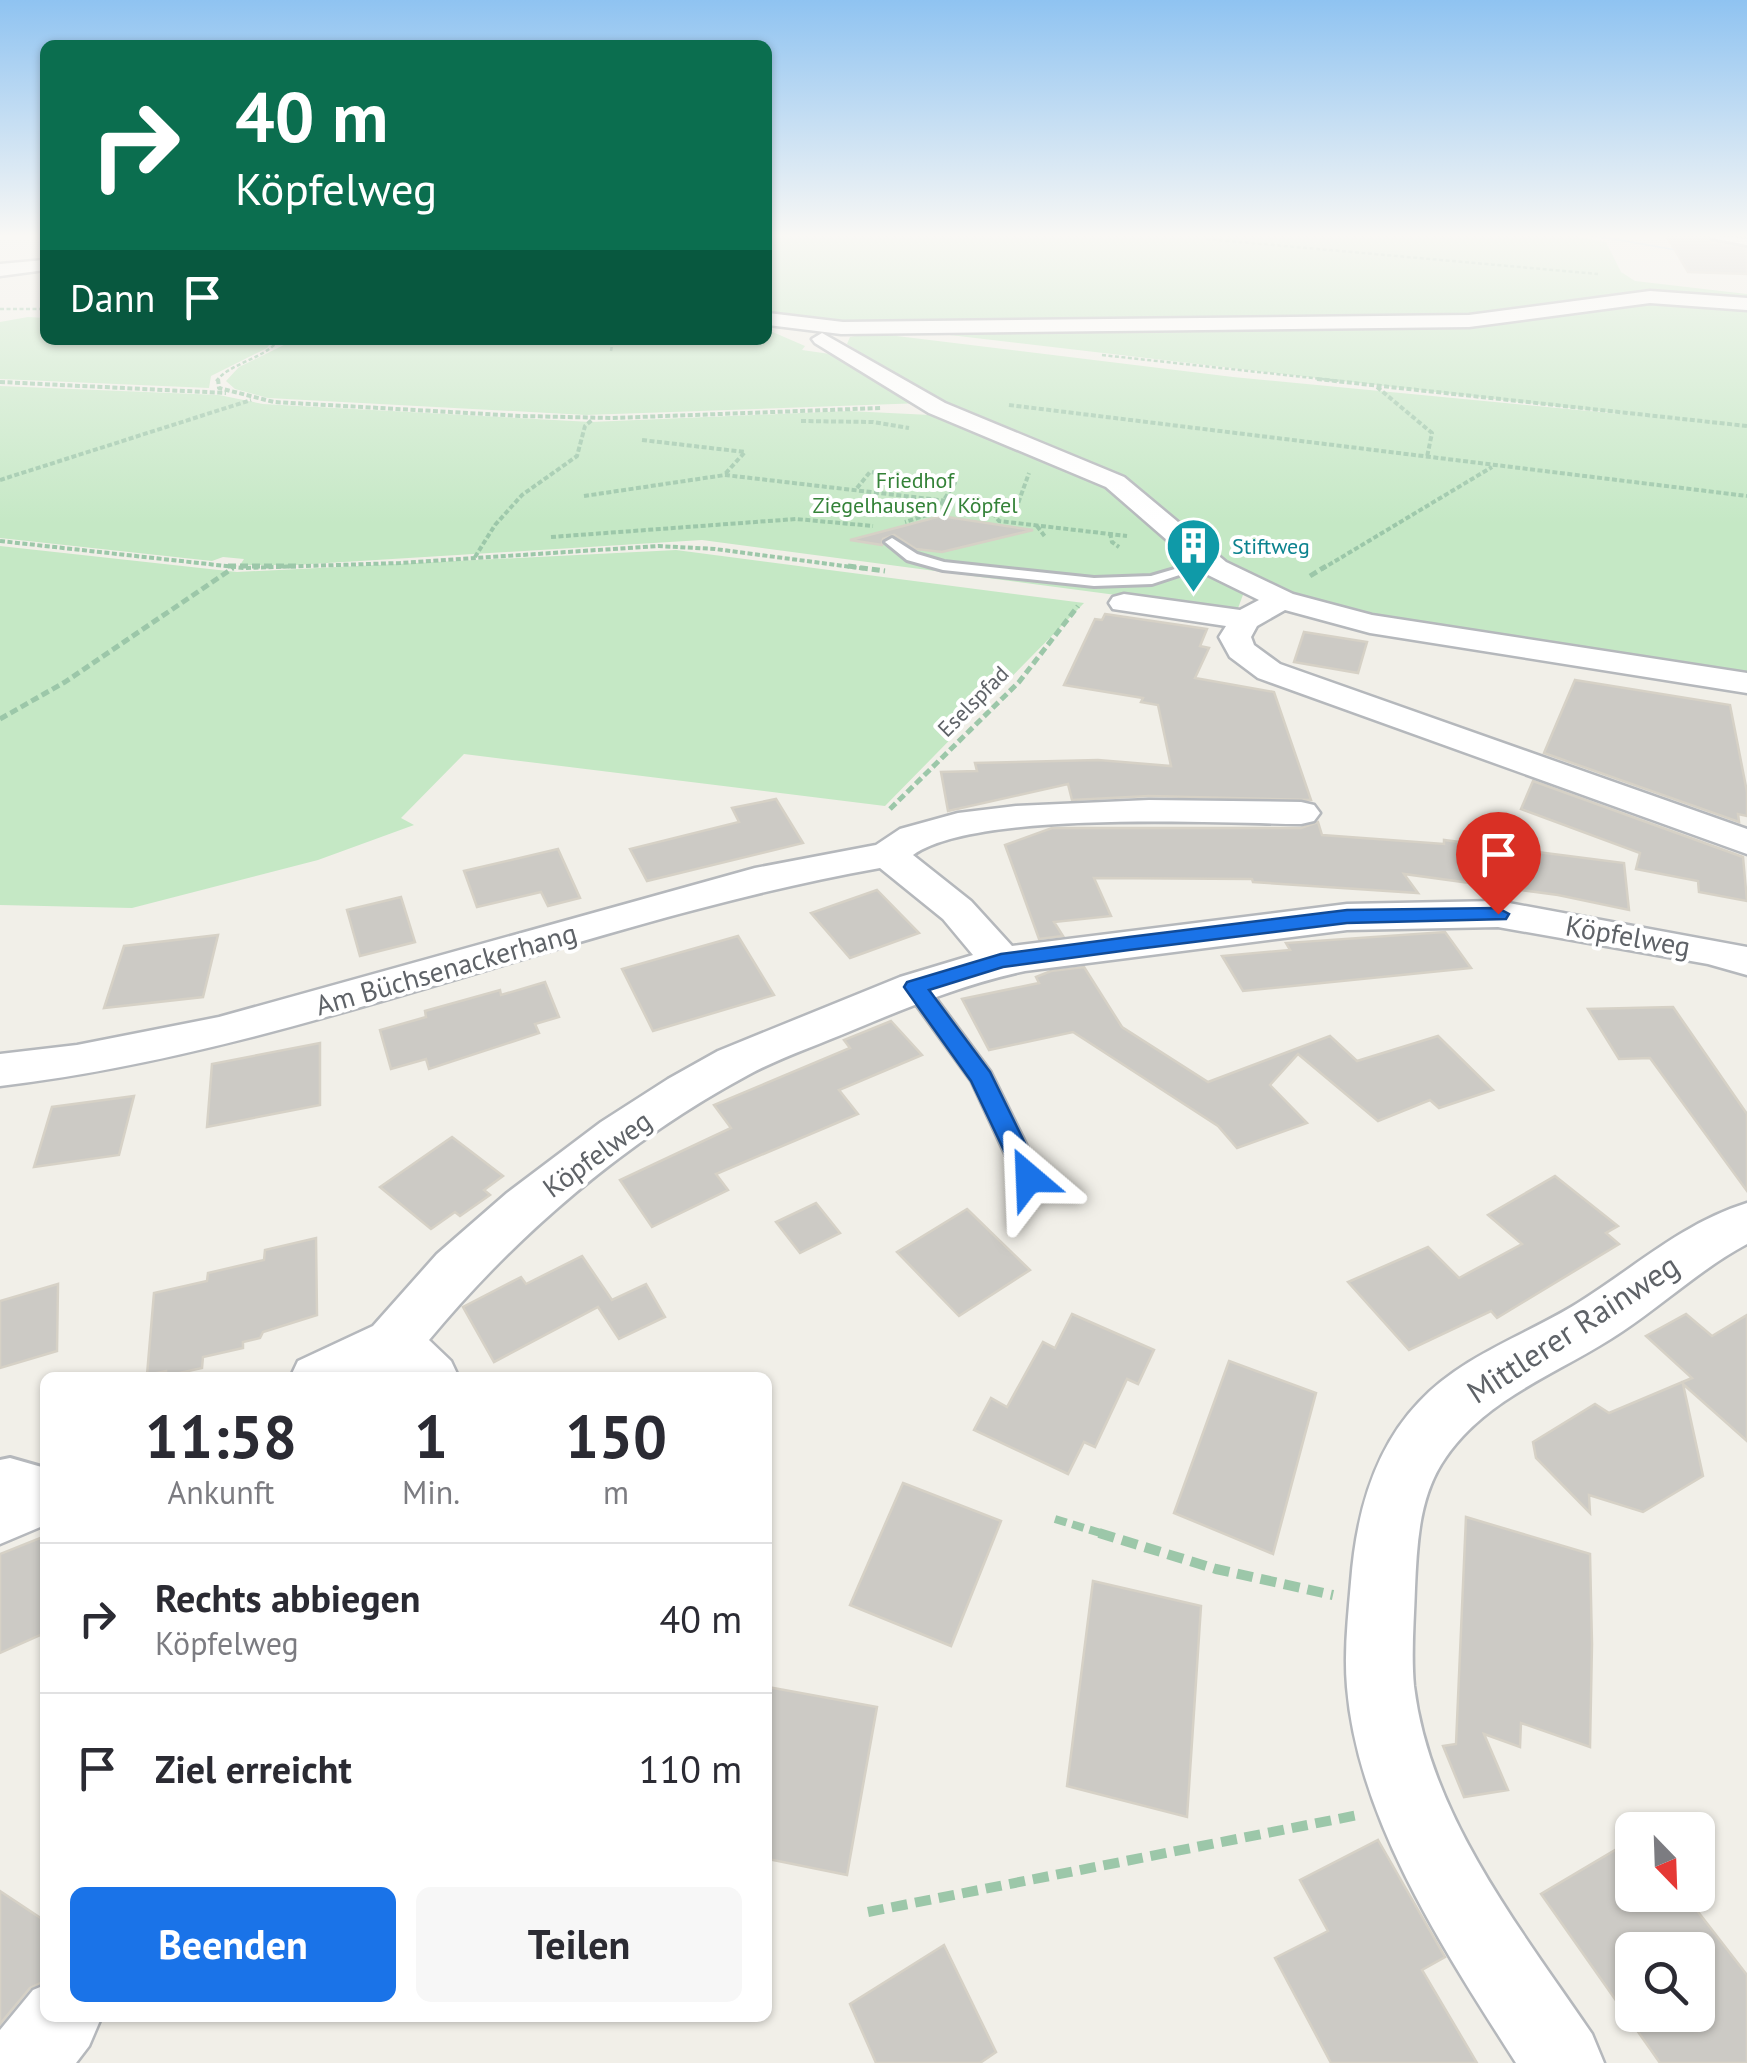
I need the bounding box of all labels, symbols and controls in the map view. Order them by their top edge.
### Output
text: 40 m [235,71,388,161]
icon: right [70,80,200,210]
text: Köpfelweg [235,159,437,217]
icon: arrive [175,270,230,325]
text: Dann [70,273,155,322]
park label: Friedhof Ziegelhausen / Köpfel [812,466,1018,519]
building icon: Stiftweg [1163,516,1223,595]
place label: Stiftweg [1232,532,1310,560]
street label: Eselspfad [932,660,1014,742]
pin [1456,812,1541,915]
icon: arrive [1471,827,1526,882]
street label: Köpfelweg [1563,906,1693,965]
street label: Am Büchsenackerhang [311,913,581,1024]
street label: Köpfelweg [535,1102,658,1206]
position arrow [977,1126,1081,1230]
street label: Mittlerer Rainweg [1458,1244,1686,1412]
text: 11:58 [145,1397,297,1475]
text: 1 [414,1397,448,1475]
text: 150 [565,1397,667,1475]
text: Ankunft [168,1471,274,1513]
text: Min. [402,1471,460,1513]
text: m [603,1471,629,1513]
text: Rechts abbiegen [155,1573,421,1622]
icon: right [70,1591,125,1646]
text: 40 m [660,1594,742,1643]
text: Köpfelweg [155,1622,299,1664]
icon: arrive [70,1741,125,1796]
text: Ziel erreicht [155,1744,352,1793]
text: 110 m [639,1744,742,1793]
north arrow [1615,1812,1715,1912]
map controls [1615,1812,1715,2032]
button: Beenden [70,1887,396,2002]
button: Teilen [416,1887,742,2002]
button: search [1615,1932,1715,2032]

